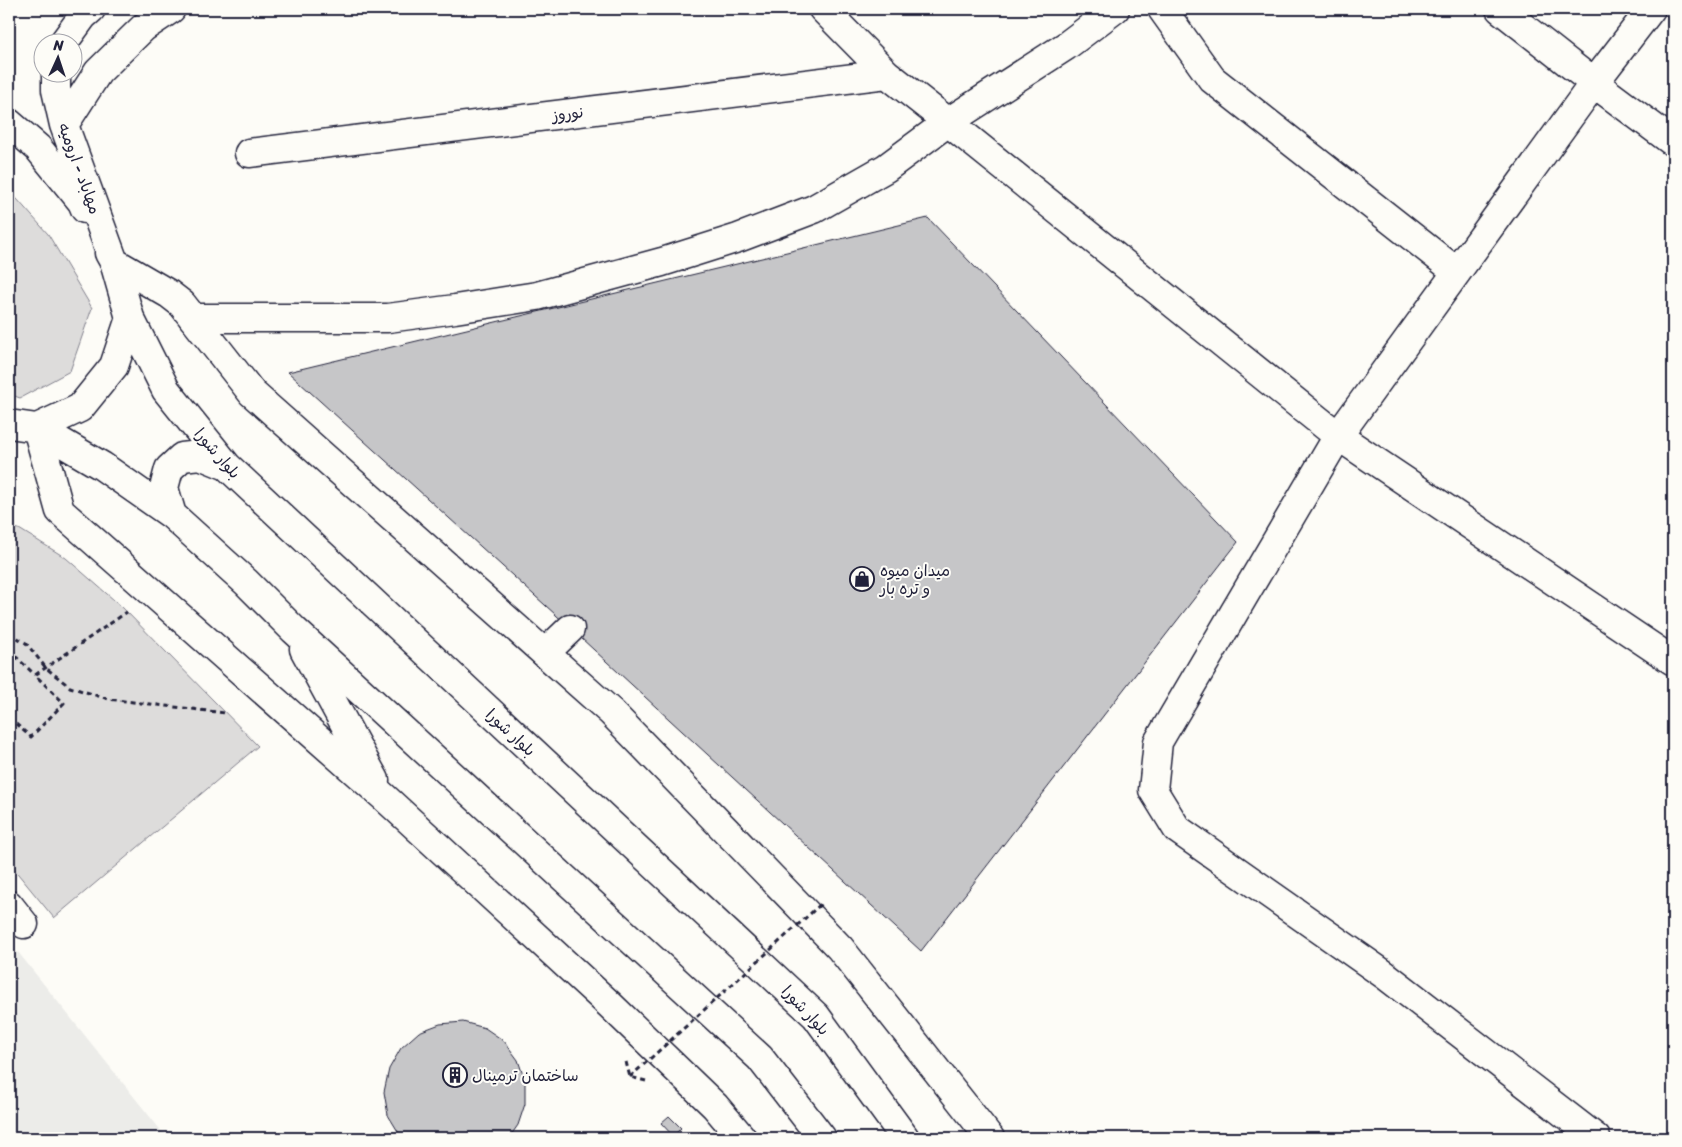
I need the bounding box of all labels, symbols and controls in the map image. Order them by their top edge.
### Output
north arrow [32,32,82,82]
text: N [52,33,64,58]
street label: نوروز [548,97,586,130]
street label: مهاباد - ارومیه [49,118,110,218]
street label: بلوار شورا [187,421,249,486]
place label: میدان میوه و تره بار [878,556,950,603]
shop icon: میدان میوه و تره بار [849,566,875,592]
street label: بلوار شورا [479,701,543,764]
street label: بلوار شورا [774,978,837,1042]
place label: ساختمان ترمینال [472,1061,579,1090]
building icon: ساختمان ترمینال [442,1062,468,1088]

